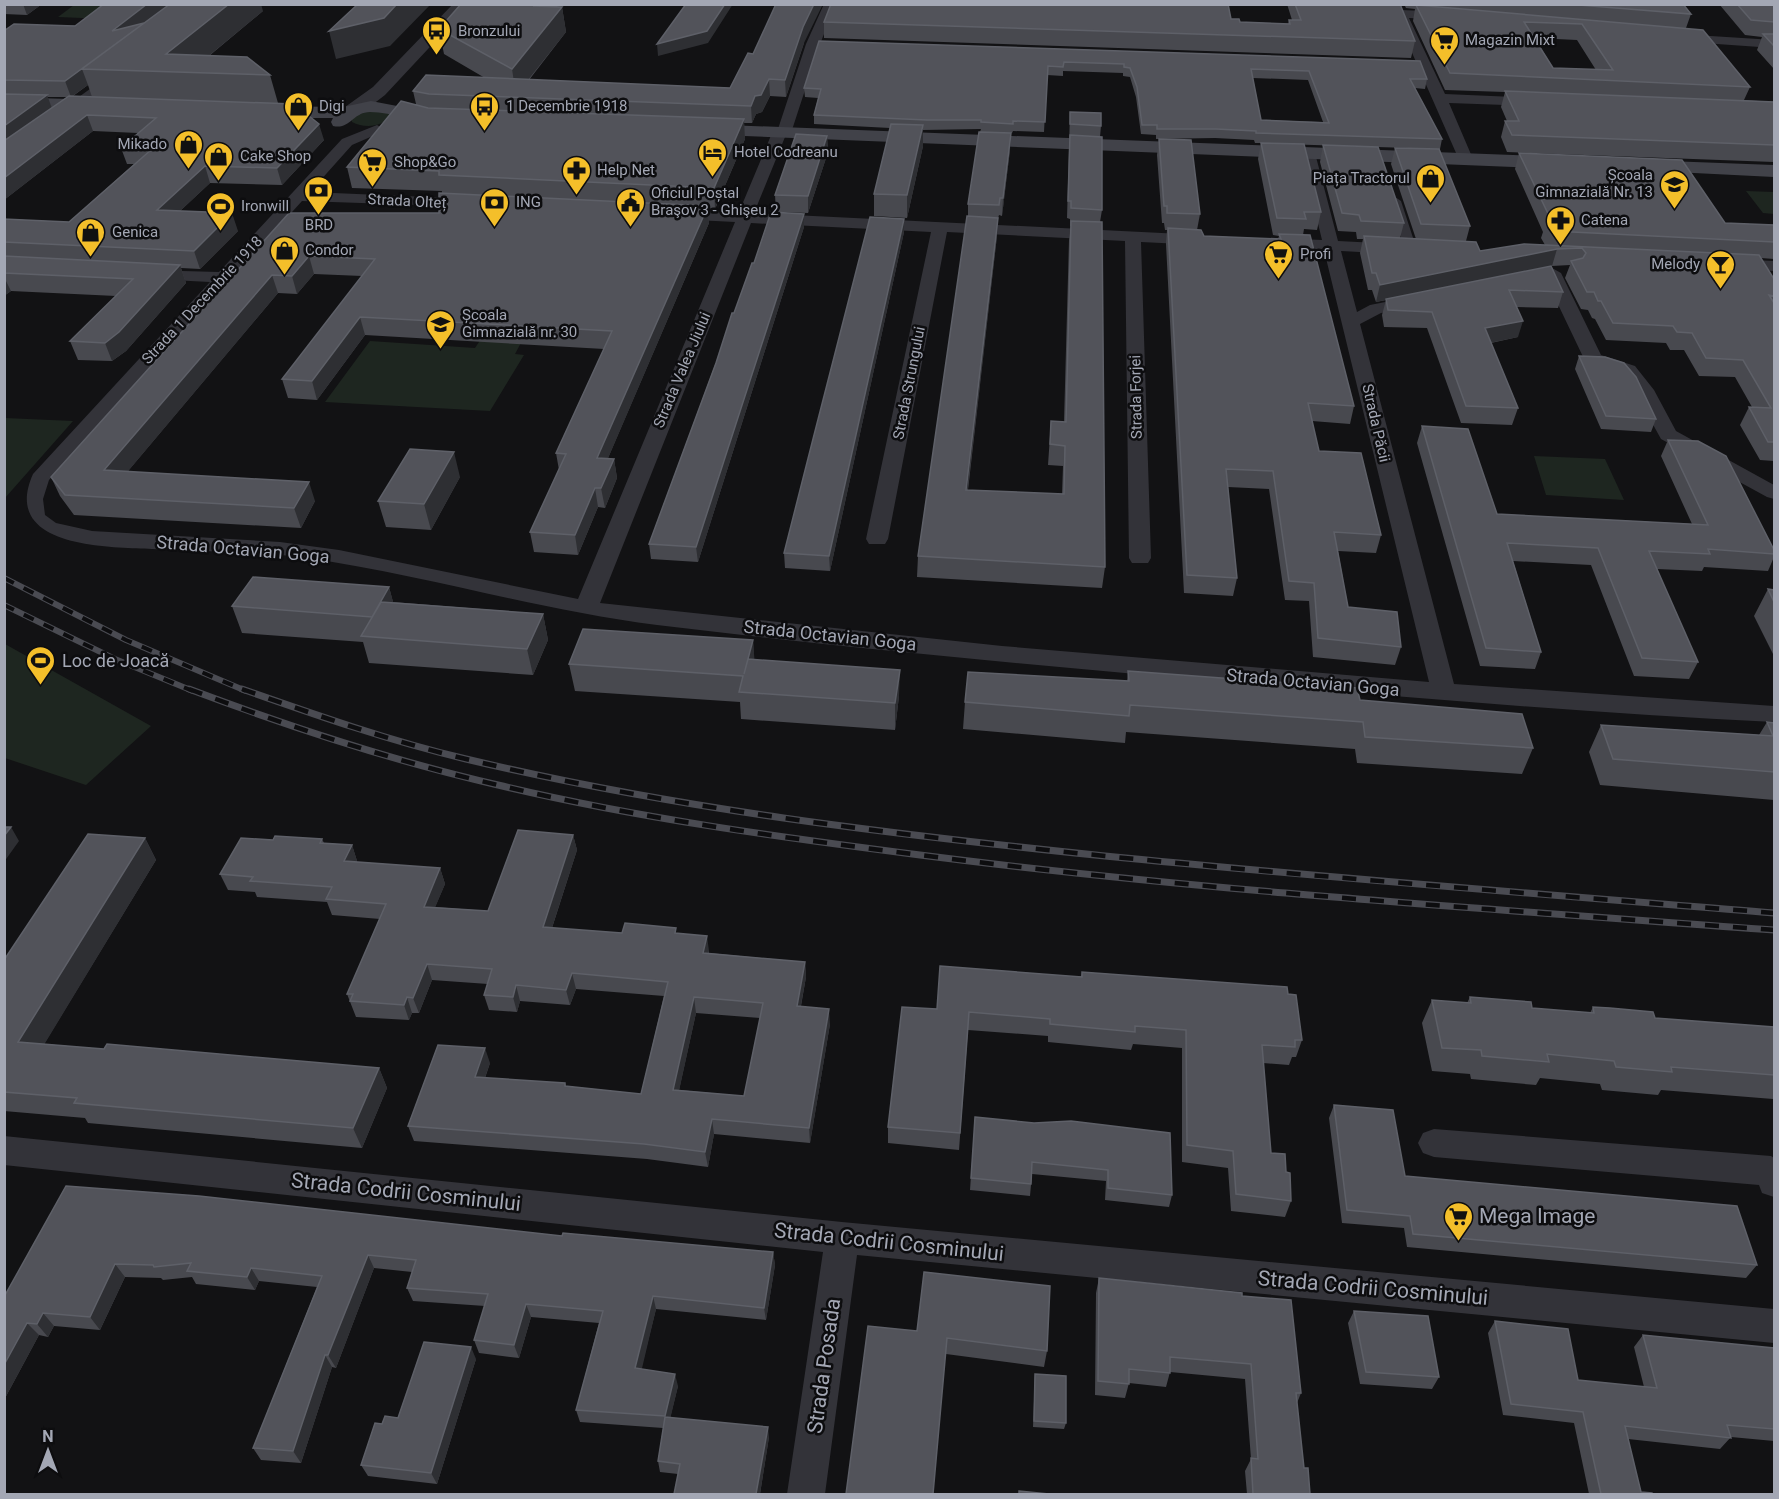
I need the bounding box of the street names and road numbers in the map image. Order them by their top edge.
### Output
street label: Strada Olteț [367,190,447,212]
street label: Strada 1 Decembrie 1918 [138,232,266,368]
street label: Strada Valea Jiului [650,310,714,430]
street label: Strada Strungului [889,325,929,441]
street label: Strada Forjei [1126,355,1146,439]
street label: Strada Păcii [1358,382,1394,464]
street label: Strada Octavian Goga [156,531,330,567]
street label: Strada Octavian Goga [743,615,917,655]
street label: Strada Octavian Goga [1226,664,1400,700]
street label: Strada Codrii Cosminului [290,1168,522,1216]
street label: Strada Codrii Cosminului [773,1218,1005,1266]
street label: Strada Codrii Cosminului [1257,1266,1489,1310]
street label: Strada Posada [803,1297,845,1435]

